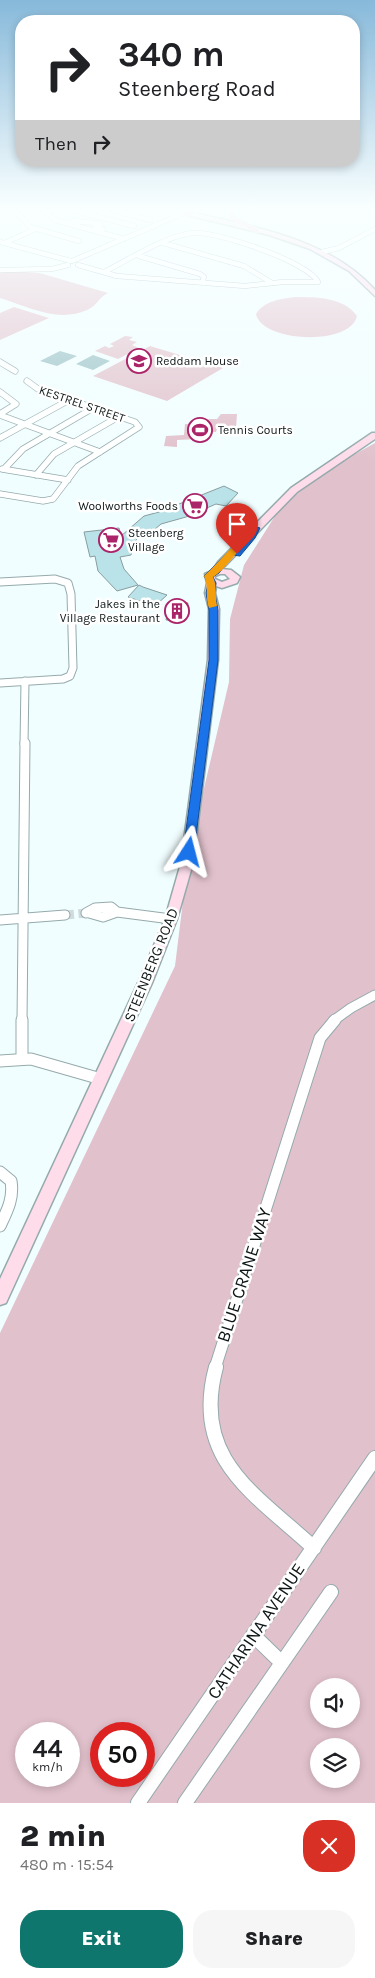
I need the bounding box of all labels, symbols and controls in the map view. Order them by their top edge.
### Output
text: 340 m [118,34,225,75]
icon: right [35,35,100,100]
text: Steenberg Road [118,76,276,102]
icon: right [87,130,115,158]
text: Then [35,133,77,155]
school or university icon: Reddam House [126,348,152,374]
place label: Reddam House [156,354,239,368]
street label: KESTREL STREET [37,383,127,425]
sports icon: Tennis Courts [187,417,213,443]
place label: Tennis Courts [218,423,293,437]
supermarket icon: Woolworths Foods [182,493,208,519]
place label: Woolworths Foods [78,499,178,513]
pin [216,503,258,554]
icon: arrive [223,510,251,538]
place label: Steenberg Village [128,526,184,554]
supermarket icon: Steenberg Village [98,527,124,553]
place label: Jakes in the Village Restaurant [60,597,160,625]
building icon: Jakes in the Village Restaurant [164,598,190,624]
position arrow [162,825,214,877]
street label: STEENBERG ROAD [120,905,182,1025]
street label: BLUE CRANE WAY [212,1205,276,1345]
street label: CATHARINA AVENUE [202,1559,310,1703]
map controls [310,1678,360,1788]
button: sound [310,1678,360,1728]
speed limit sign: 50 [90,1722,155,1787]
text: 44 [33,1734,62,1763]
button: layers [310,1738,360,1788]
text: km/h [32,1760,63,1774]
text: 2 min [20,1818,106,1854]
button: close [303,1820,355,1872]
text: 480 m · 15:54 [20,1855,113,1874]
button: Exit [20,1910,183,1968]
button: Share [193,1910,355,1968]

